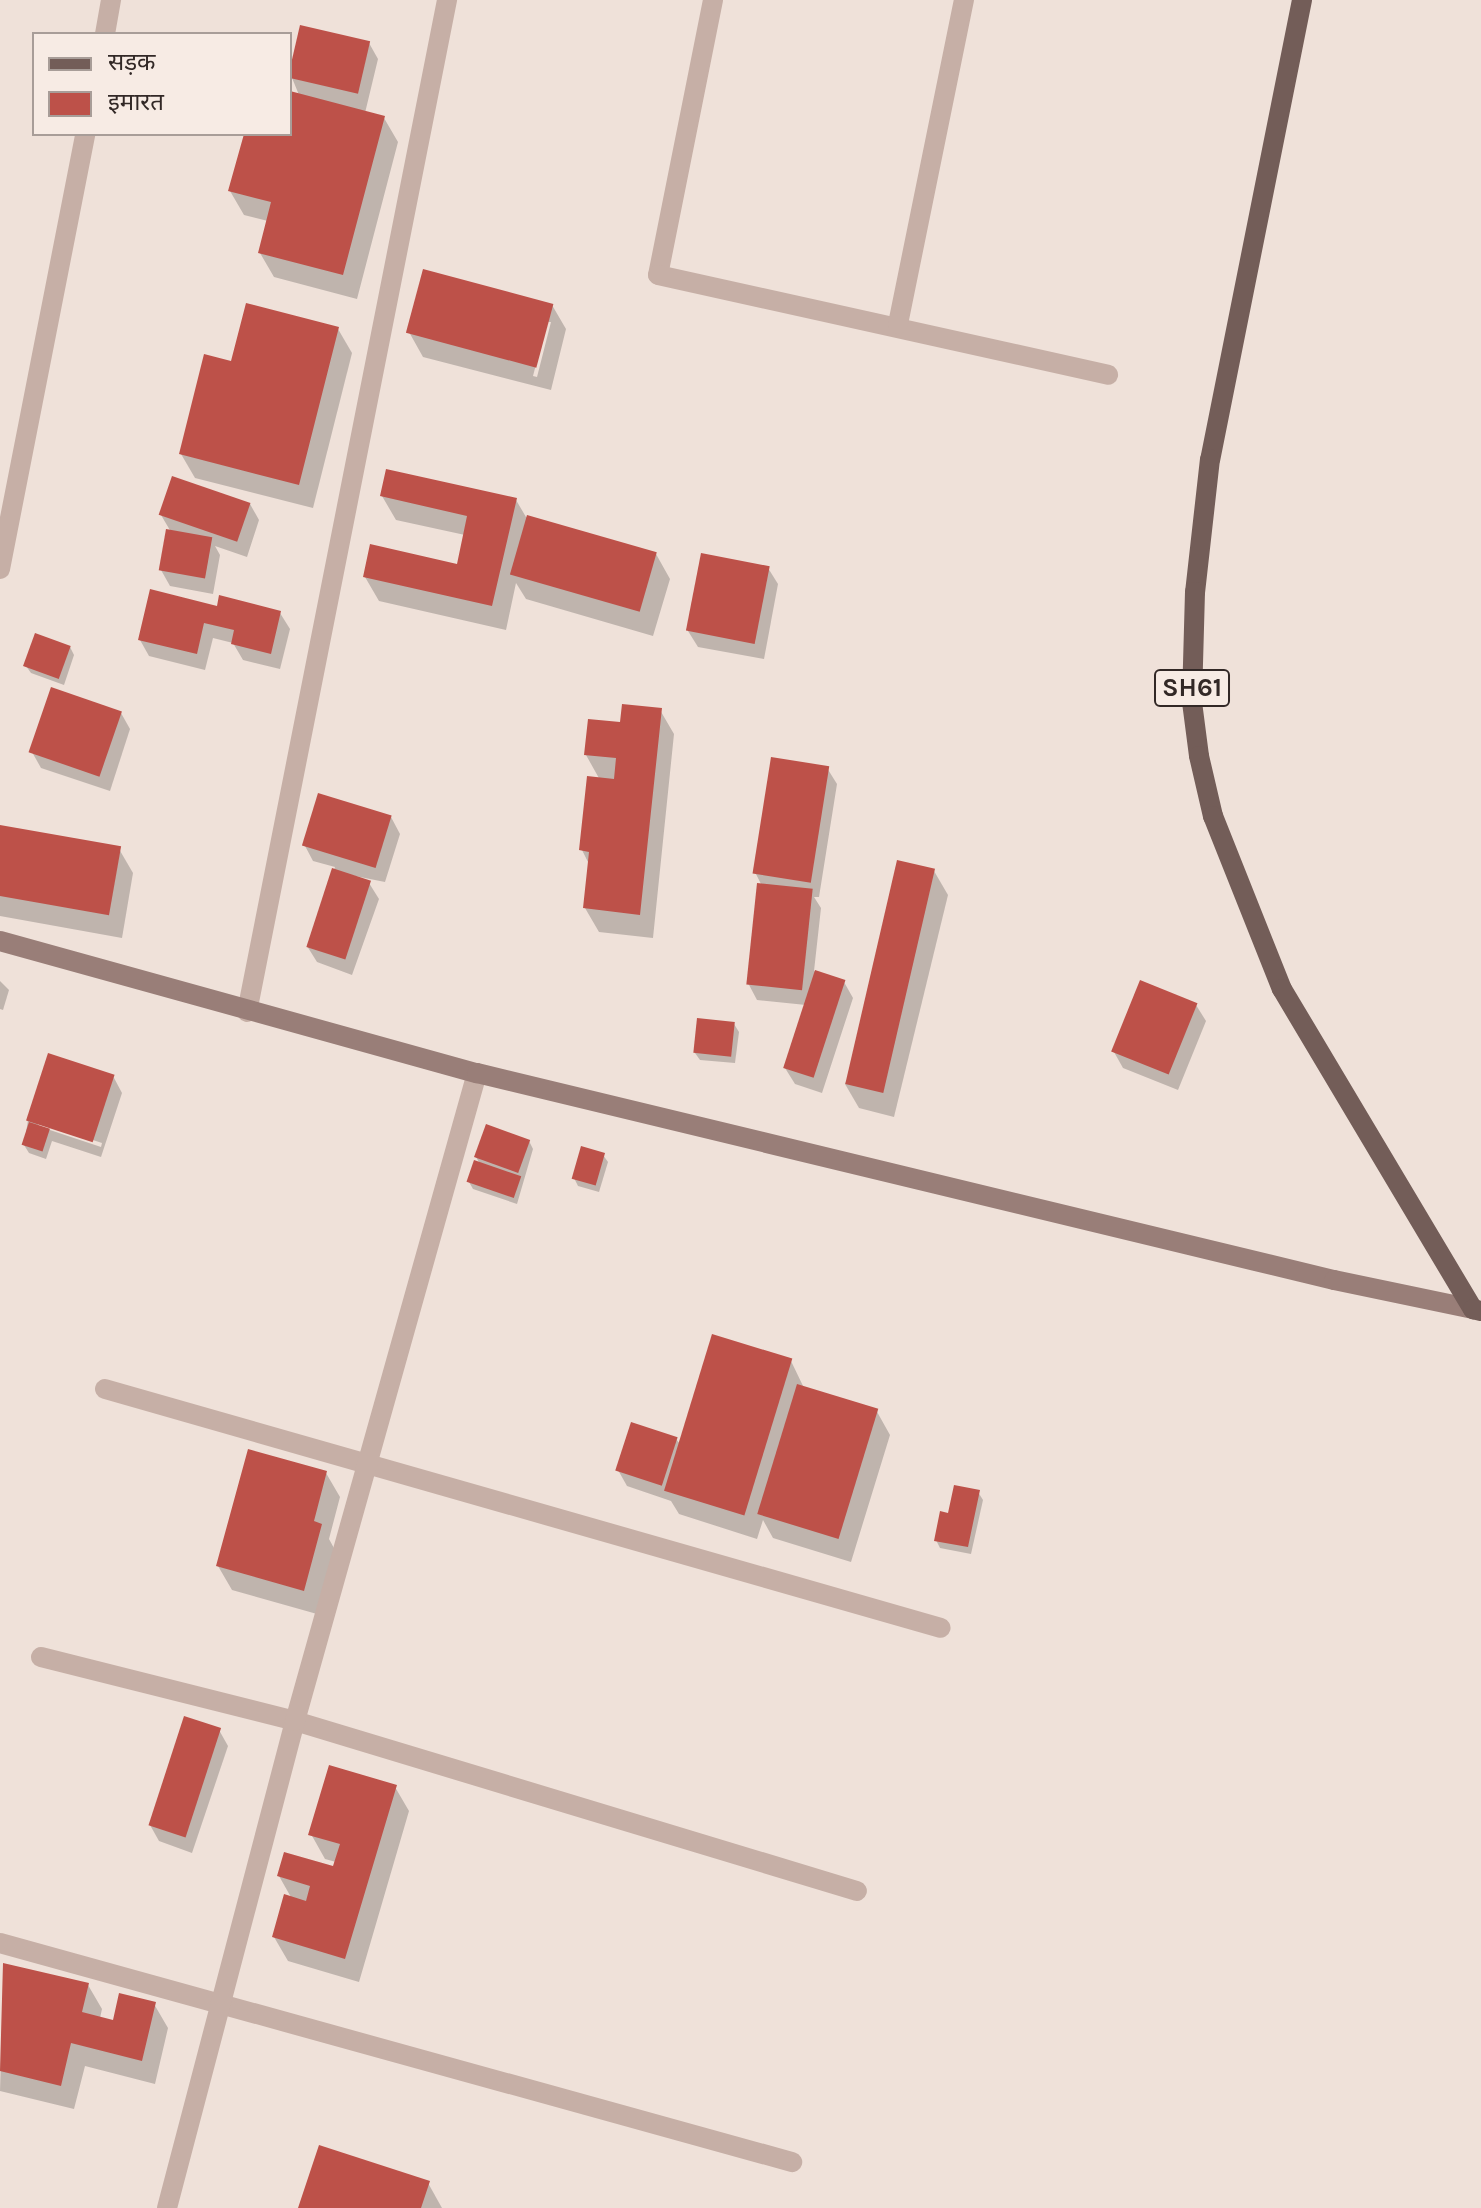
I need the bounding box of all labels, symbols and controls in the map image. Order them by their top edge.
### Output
legend [32,32,292,136]
text: सड़क [108,48,156,76]
text: इमारत [108,88,164,116]
road number: SH61 [1154,666,1230,710]

